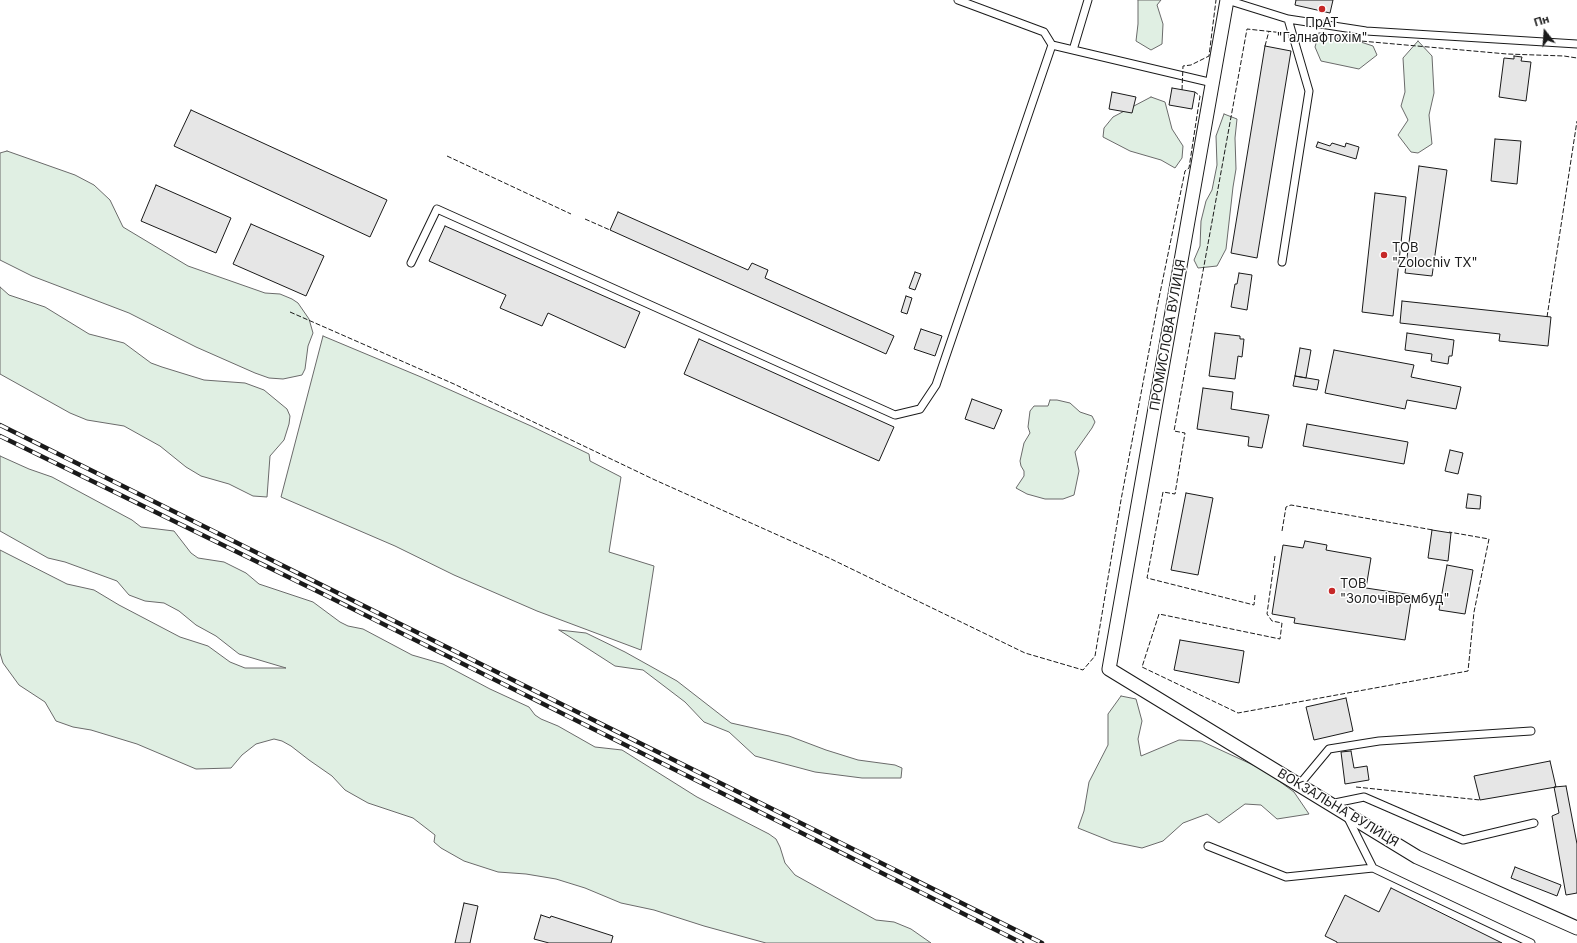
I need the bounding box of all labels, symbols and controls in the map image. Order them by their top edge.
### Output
marker: ПрАТ "Галнафтохім" [1317,4,1327,14]
north arrow [1525,12,1565,52]
text: Пн [1532,12,1551,29]
place label: ПрАТ "Галнафтохім" [1276,15,1368,46]
place label: ТОВ "Zolochiv TX" [1392,240,1478,271]
marker: ТОВ "Zolochiv TX" [1379,250,1389,260]
street label: ПРОМИСЛОВА ВУЛИЦЯ [1147,258,1189,412]
place label: ТОВ "Золочіврембуд" [1340,576,1449,607]
marker: ТОВ "Золочіврембуд" [1327,586,1337,596]
street label: ВОКЗАЛЬНА ВУЛИЦЯ [1275,766,1401,850]

